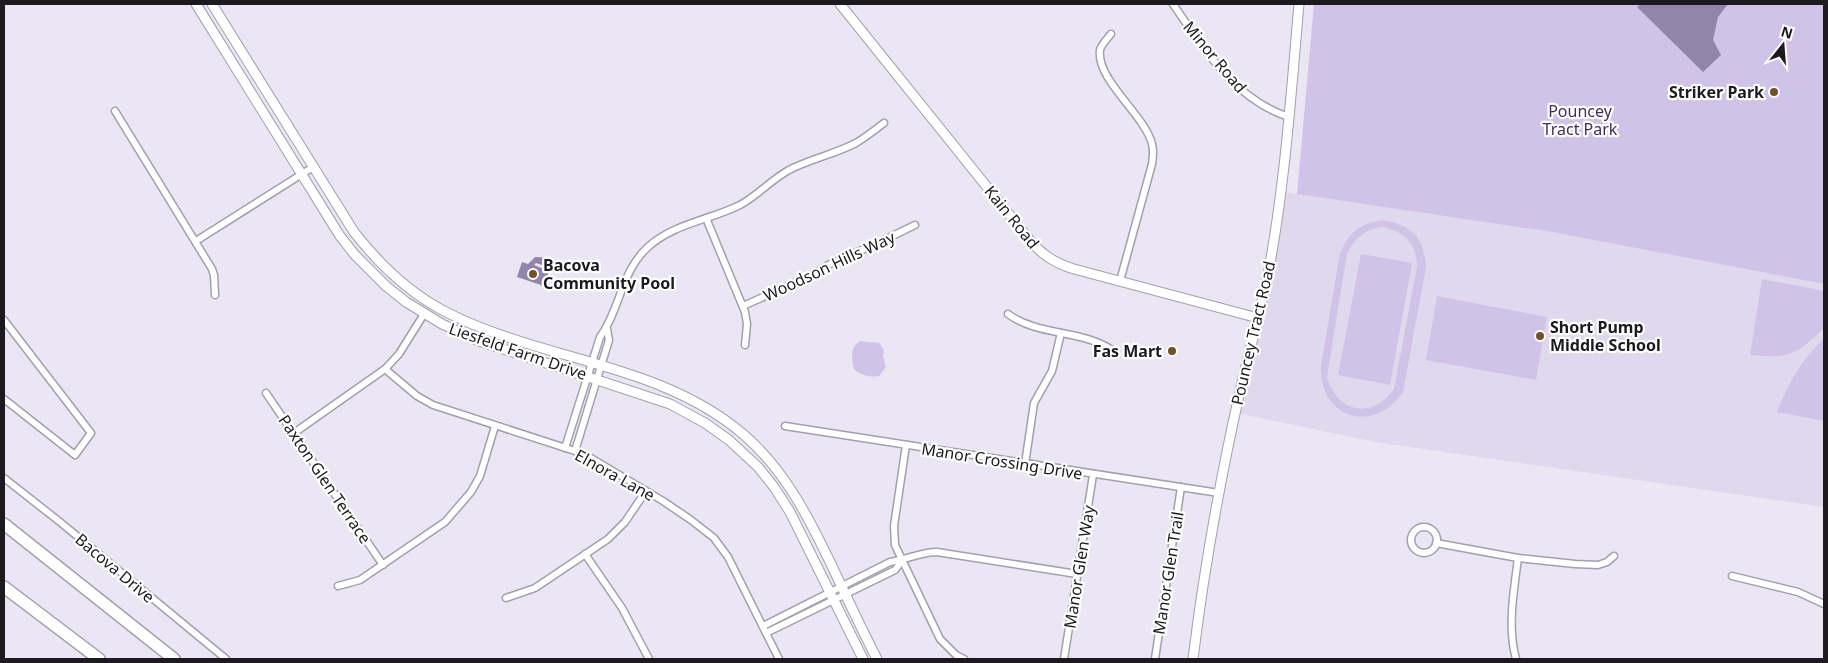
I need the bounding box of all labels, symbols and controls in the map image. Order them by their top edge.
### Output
street label: Minor Road [1178,16,1252,98]
north arrow [1758,20,1808,70]
text: N [1779,21,1795,43]
place label: Striker Park [1669,81,1764,103]
marker: Striker Park [1768,86,1780,98]
park label: Pouncey Tract Park [1543,100,1618,140]
street label: Kain Road [980,181,1044,253]
street label: Woodson Hills Way [760,225,899,306]
place label: Bacova Community Pool [543,254,675,294]
street label: Pouncey Tract Road [1226,259,1280,407]
marker: Bacova Community Pool [527,268,539,280]
place label: Short Pump Middle School [1550,316,1661,356]
street label: Liesfeld Farm Drive [446,317,590,385]
marker: Short Pump Middle School [1534,330,1546,342]
place label: Fas Mart [1093,340,1162,362]
marker: Fas Mart [1166,345,1178,357]
street label: Paxton Glen Terrace [274,410,376,548]
street label: Manor Crossing Drive [920,437,1084,485]
street label: Elnora Lane [571,444,659,506]
street label: Manor Glen Way [1058,503,1100,630]
street label: Manor Glen Trail [1147,510,1189,636]
street label: Bacova Drive [71,528,159,608]

